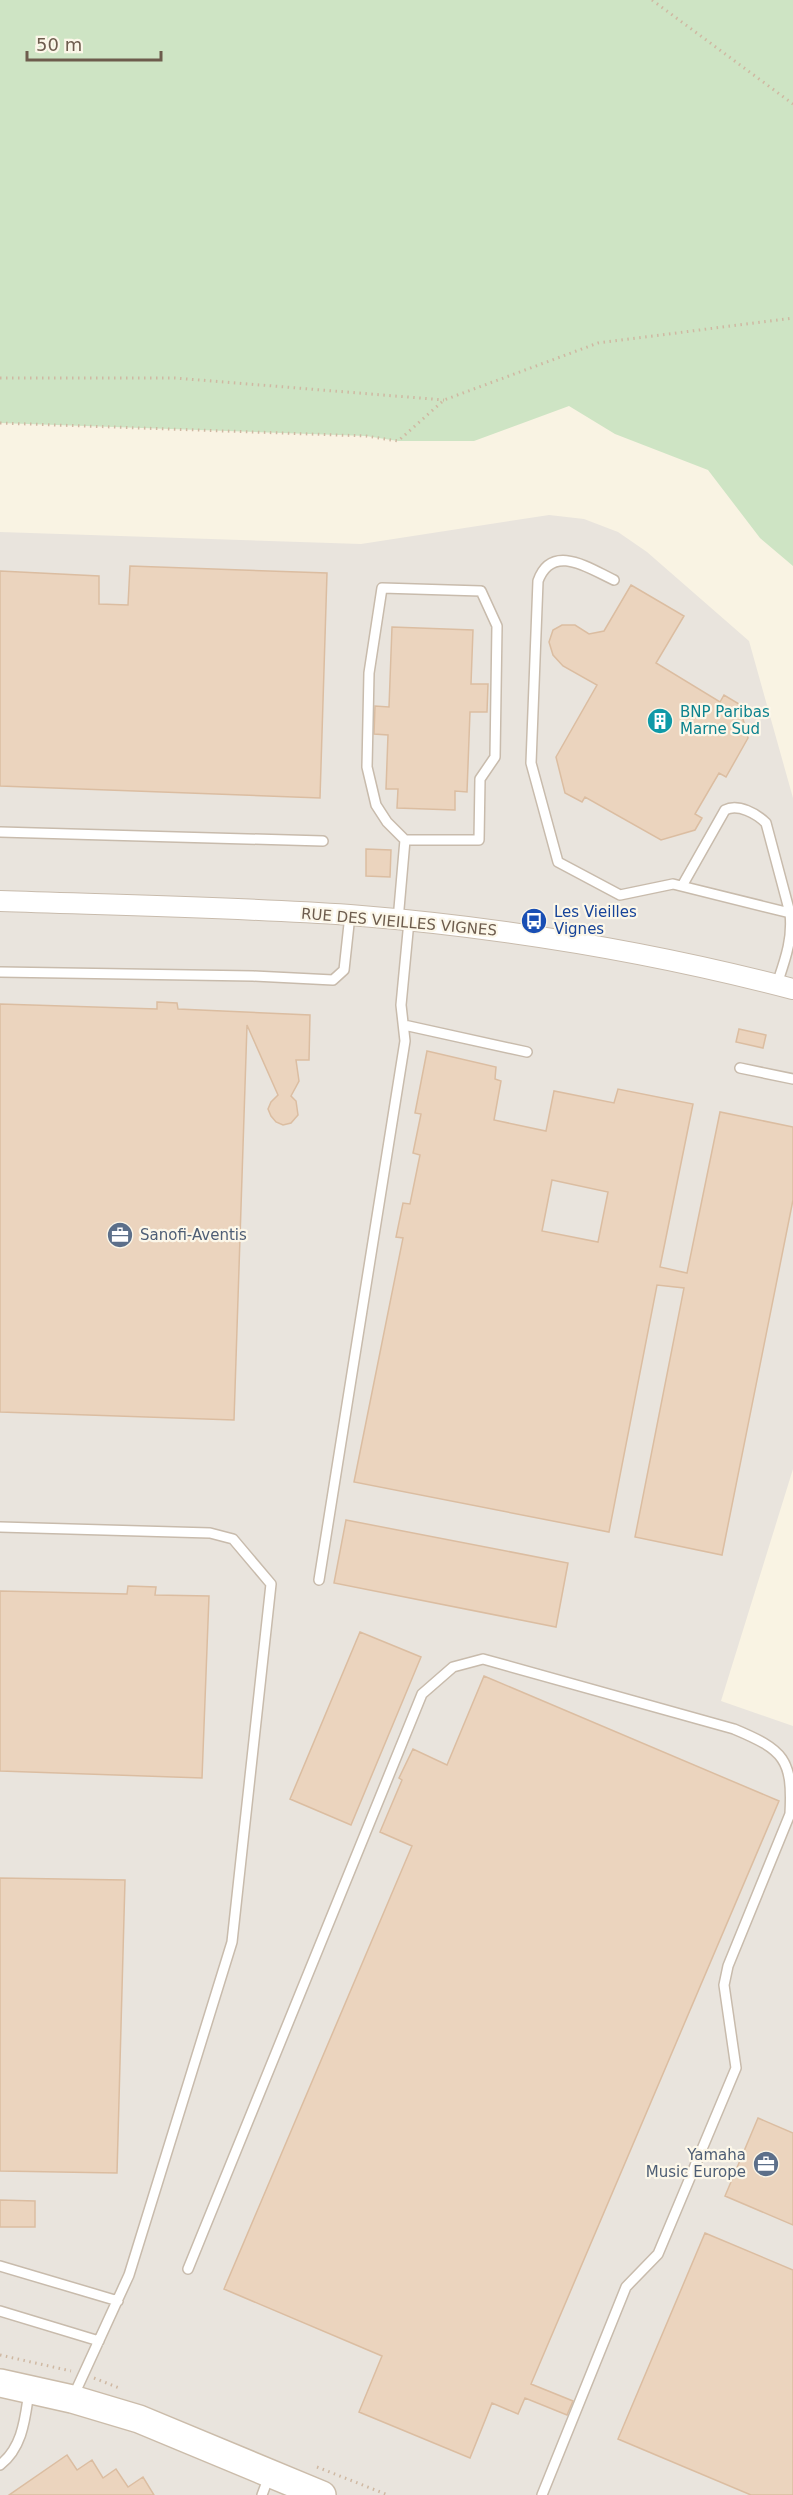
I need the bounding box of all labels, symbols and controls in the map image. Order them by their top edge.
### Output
scale bar [27,24,160,62]
text: 50 m [36,34,82,55]
place label: BNP Paribas Marne Sud [680,703,770,738]
building icon: BNP Paribas Marne Sud [645,706,675,736]
place label: Les Vieilles Vignes [554,903,637,938]
street label: RUE DES VIEILLES VIGNES [300,904,498,940]
bus stop icon: Les Vieilles Vignes [519,906,549,936]
office icon: Sanofi-Aventis [105,1220,135,1250]
place label: Sanofi-Aventis [140,1226,247,1244]
place label: Yamaha Music Europe [646,2146,746,2181]
office icon: Yamaha Music Europe [751,2149,781,2179]

